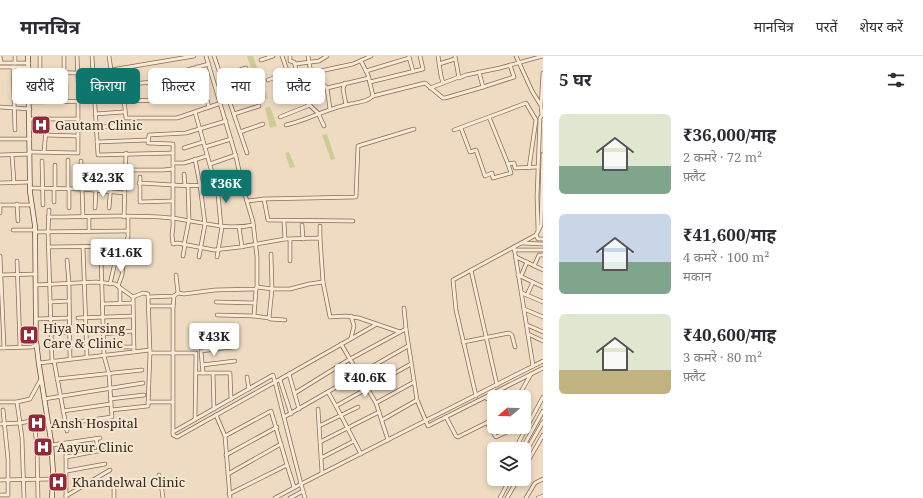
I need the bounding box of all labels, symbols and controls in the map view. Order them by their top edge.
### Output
text: मानचित्र [20,14,80,40]
text: मानचित्र [754,17,794,36]
text: परतें [816,17,838,36]
text: शेयर करें [860,17,903,36]
chip: खरीदें [12,68,68,104]
chip: किराया [76,68,140,104]
chip: फ़िल्टर [148,68,209,104]
chip: नया [217,68,265,104]
chip: फ़्लैट [273,68,325,104]
text: 5 घर [559,68,592,91]
icon: filters [885,69,907,91]
hospital icon: Gautam Clinic [30,114,52,136]
place label: Gautam Clinic [55,116,143,134]
text: ₹36,000/माह [683,123,776,146]
icon: home [591,130,639,178]
text: 2 कमरे · 72 m² [683,148,762,166]
pin: ₹42.3K [70,164,136,198]
text: फ़्लैट [683,167,706,185]
text: ₹42.3K [82,168,124,186]
pin: ₹36K [202,170,250,204]
text: ₹36K [210,174,242,192]
text: ₹41,600/माह [683,223,776,246]
icon: home [591,230,639,278]
pin: ₹41.6K [88,239,154,273]
text: ₹41.6K [100,243,142,261]
text: 4 कमरे · 100 m² [683,248,769,266]
text: मकान [683,267,711,285]
place label: Hiya Nursing Care & Clinic [43,319,125,352]
pin: ₹43K [190,323,238,357]
text: ₹40,600/माह [683,323,776,346]
hospital icon: Hiya Nursing Care & Clinic [18,324,40,346]
text: ₹43K [198,327,230,345]
icon: home [591,330,639,378]
text: 3 कमरे · 80 m² [683,348,762,366]
pin: ₹40.6K [332,364,398,398]
text: फ़्लैट [683,367,706,385]
text: ₹40.6K [344,368,386,386]
north arrow [487,390,531,434]
map controls [487,390,531,486]
hospital icon: Ansh Hospital [26,412,48,434]
place label: Ansh Hospital [51,414,138,432]
hospital icon: Aayur Clinic [32,436,54,458]
place label: Aayur Clinic [57,438,133,456]
button: layers [487,442,531,486]
hospital icon: Khandelwal Clinic [47,471,69,493]
place label: Khandelwal Clinic [72,473,185,491]

